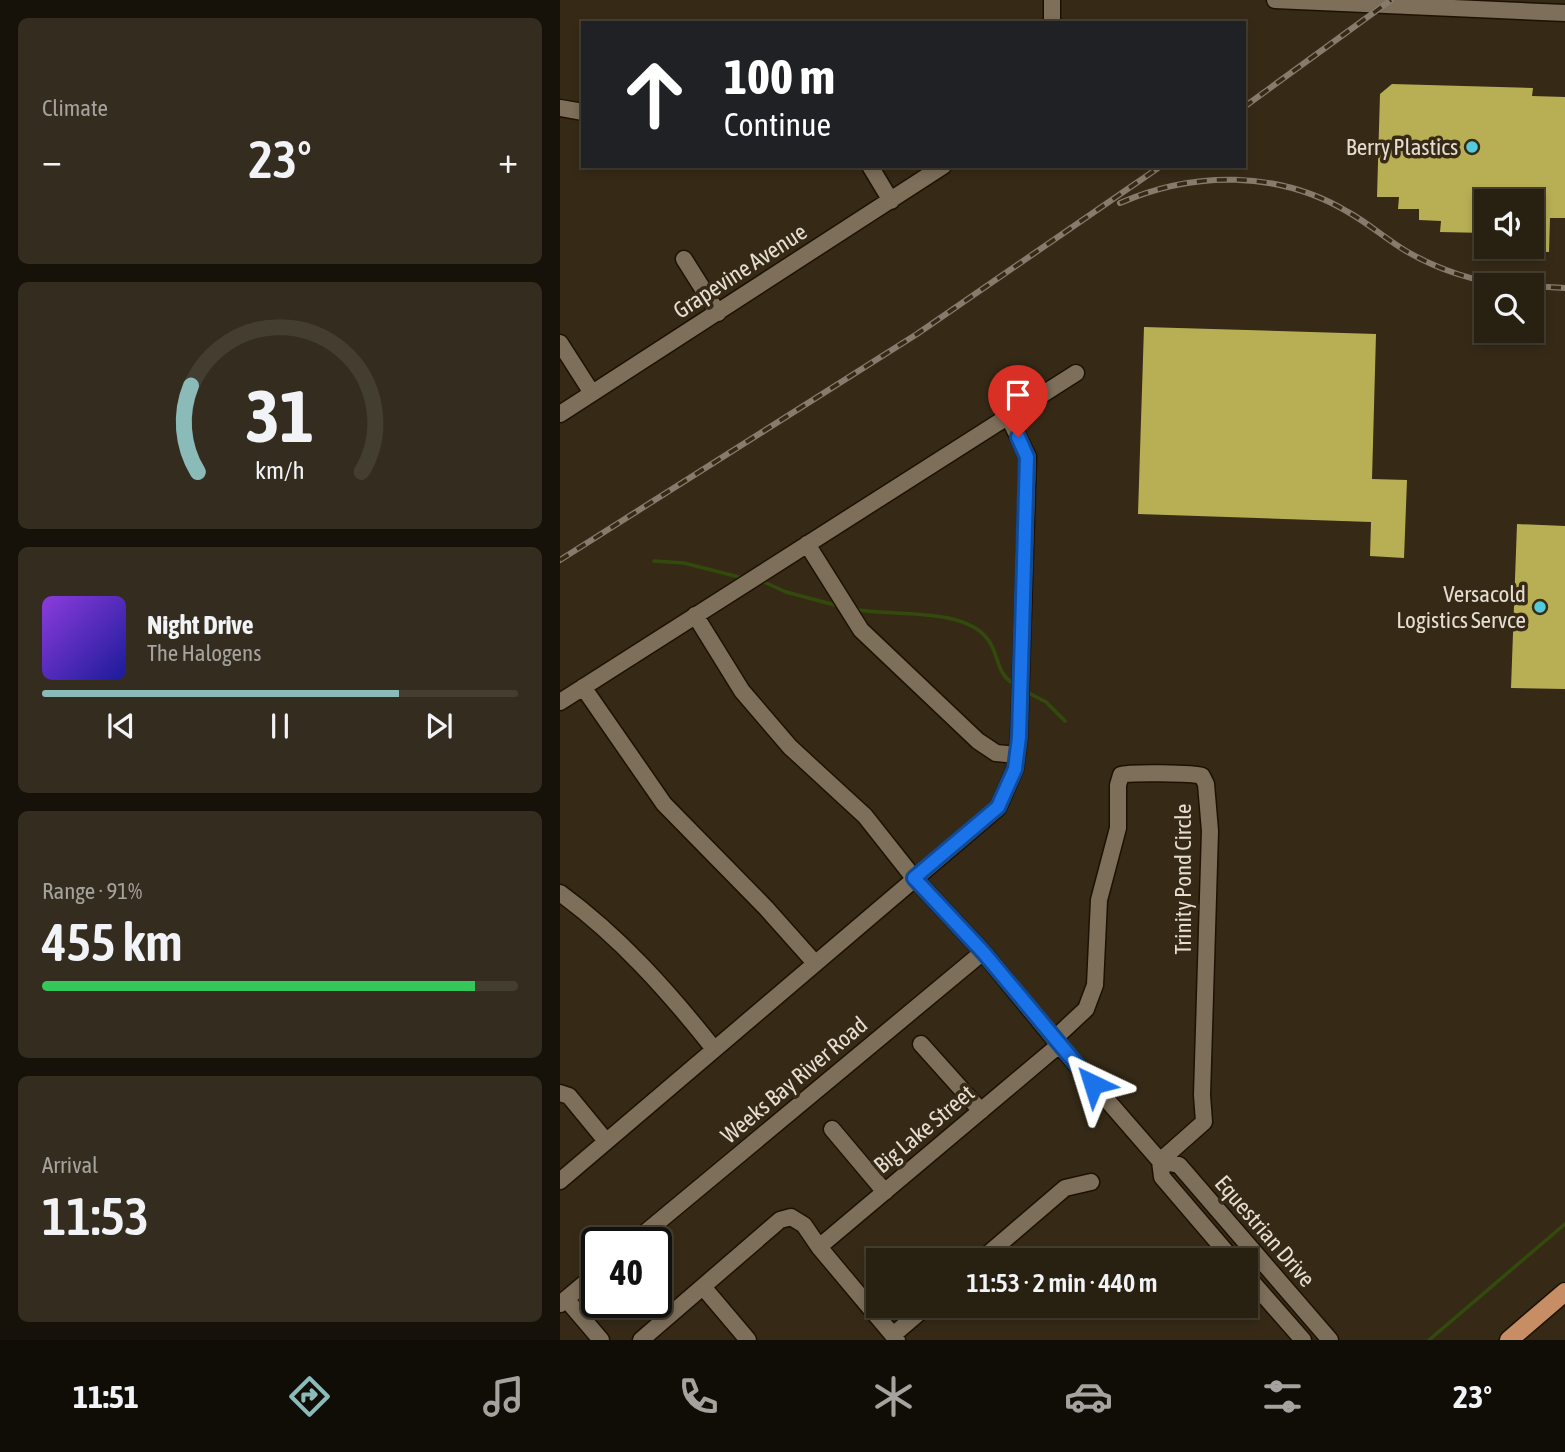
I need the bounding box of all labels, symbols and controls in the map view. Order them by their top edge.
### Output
text: 100 m [724,48,835,104]
icon: ahead [609,49,700,140]
text: Climate [42,95,108,121]
text: Continue [724,106,831,143]
text: 23° [248,129,312,189]
place label: Berry Plastics [1346,134,1458,160]
text: − [42,138,62,181]
text: + [498,138,518,181]
marker: Berry Plastics [1464,139,1480,155]
map controls [1474,189,1544,343]
button: sound [1474,189,1544,259]
street label: Grapevine Avenue [669,218,811,324]
button: search [1474,273,1544,343]
pin [988,365,1048,437]
text: 31 [246,374,314,457]
icon: arrive [999,376,1037,414]
text: km/h [255,455,305,483]
place label: Versacold Logistics Servce [1396,581,1526,633]
marker: Versacold Logistics Servce [1532,599,1548,615]
text: Night Drive [147,610,254,640]
text: The Halogens [147,640,261,666]
icon: previous [102,707,140,745]
icon: pause [261,707,299,745]
icon: next [420,707,458,745]
street label: Trinity Pond Circle [1170,804,1196,954]
text: Range · 91% [42,878,142,904]
text: 455 km [42,912,183,972]
street label: Weeks Bay River Road [716,1011,872,1149]
position arrow [1056,1047,1130,1121]
street label: Big Lake Street [869,1080,979,1178]
text: Arrival [42,1152,98,1178]
street label: Equestrian Drive [1210,1170,1320,1292]
text: 11:53 [42,1186,149,1246]
speed limit sign: 40 [581,1227,672,1318]
text: 11:53 · 2 min · 440 m [967,1268,1157,1298]
icon: directions [285,1372,334,1421]
icon: music [479,1372,528,1421]
icon: phone [674,1372,723,1421]
icon: climate [869,1372,918,1421]
icon: car [1064,1372,1113,1421]
icon: filters [1258,1372,1307,1421]
text: 11:51 [73,1378,139,1415]
text: 23° [1453,1378,1492,1415]

